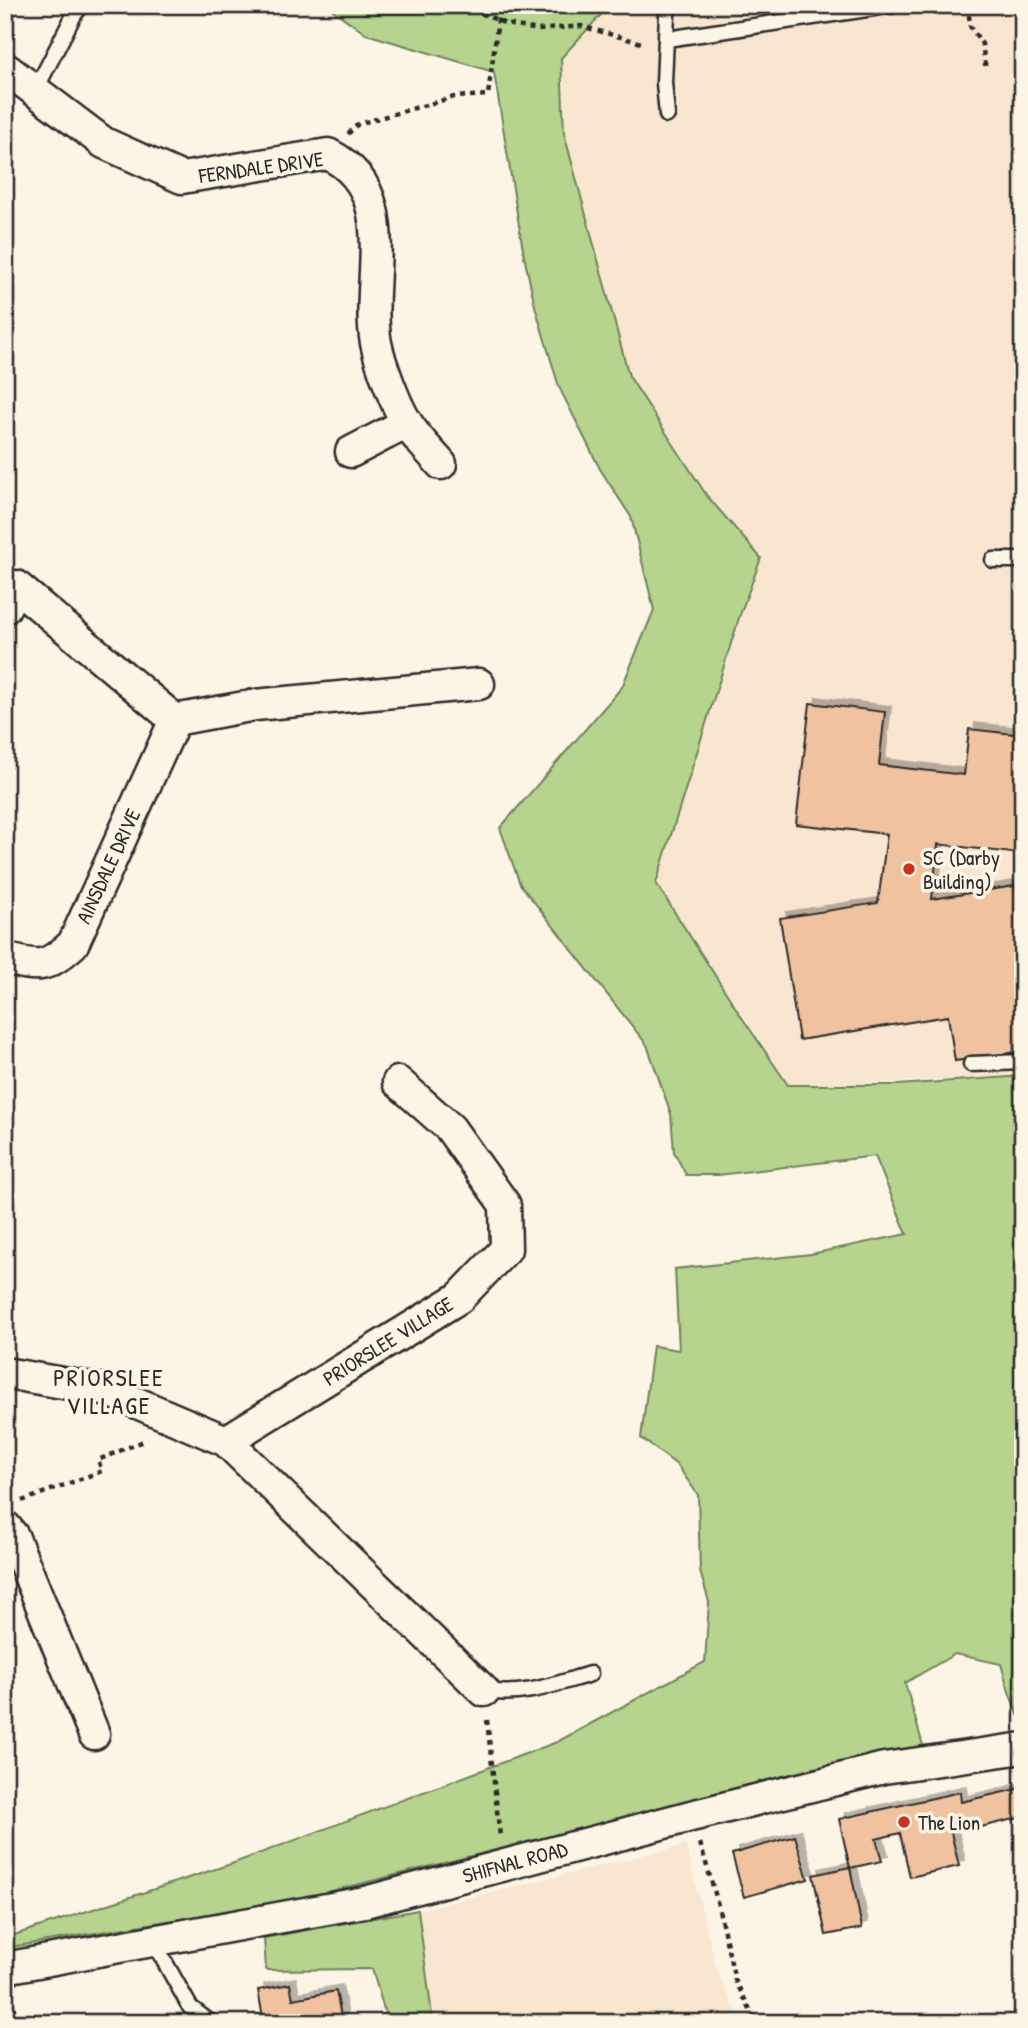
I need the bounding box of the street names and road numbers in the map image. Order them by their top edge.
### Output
street label: FERNDALE DRIVE [196,144,325,190]
street label: AINSDALE DRIVE [69,804,147,928]
street label: PRIORSLEE VILLAGE [317,1289,459,1393]
street label: SHIFNAL ROAD [459,1834,571,1890]

